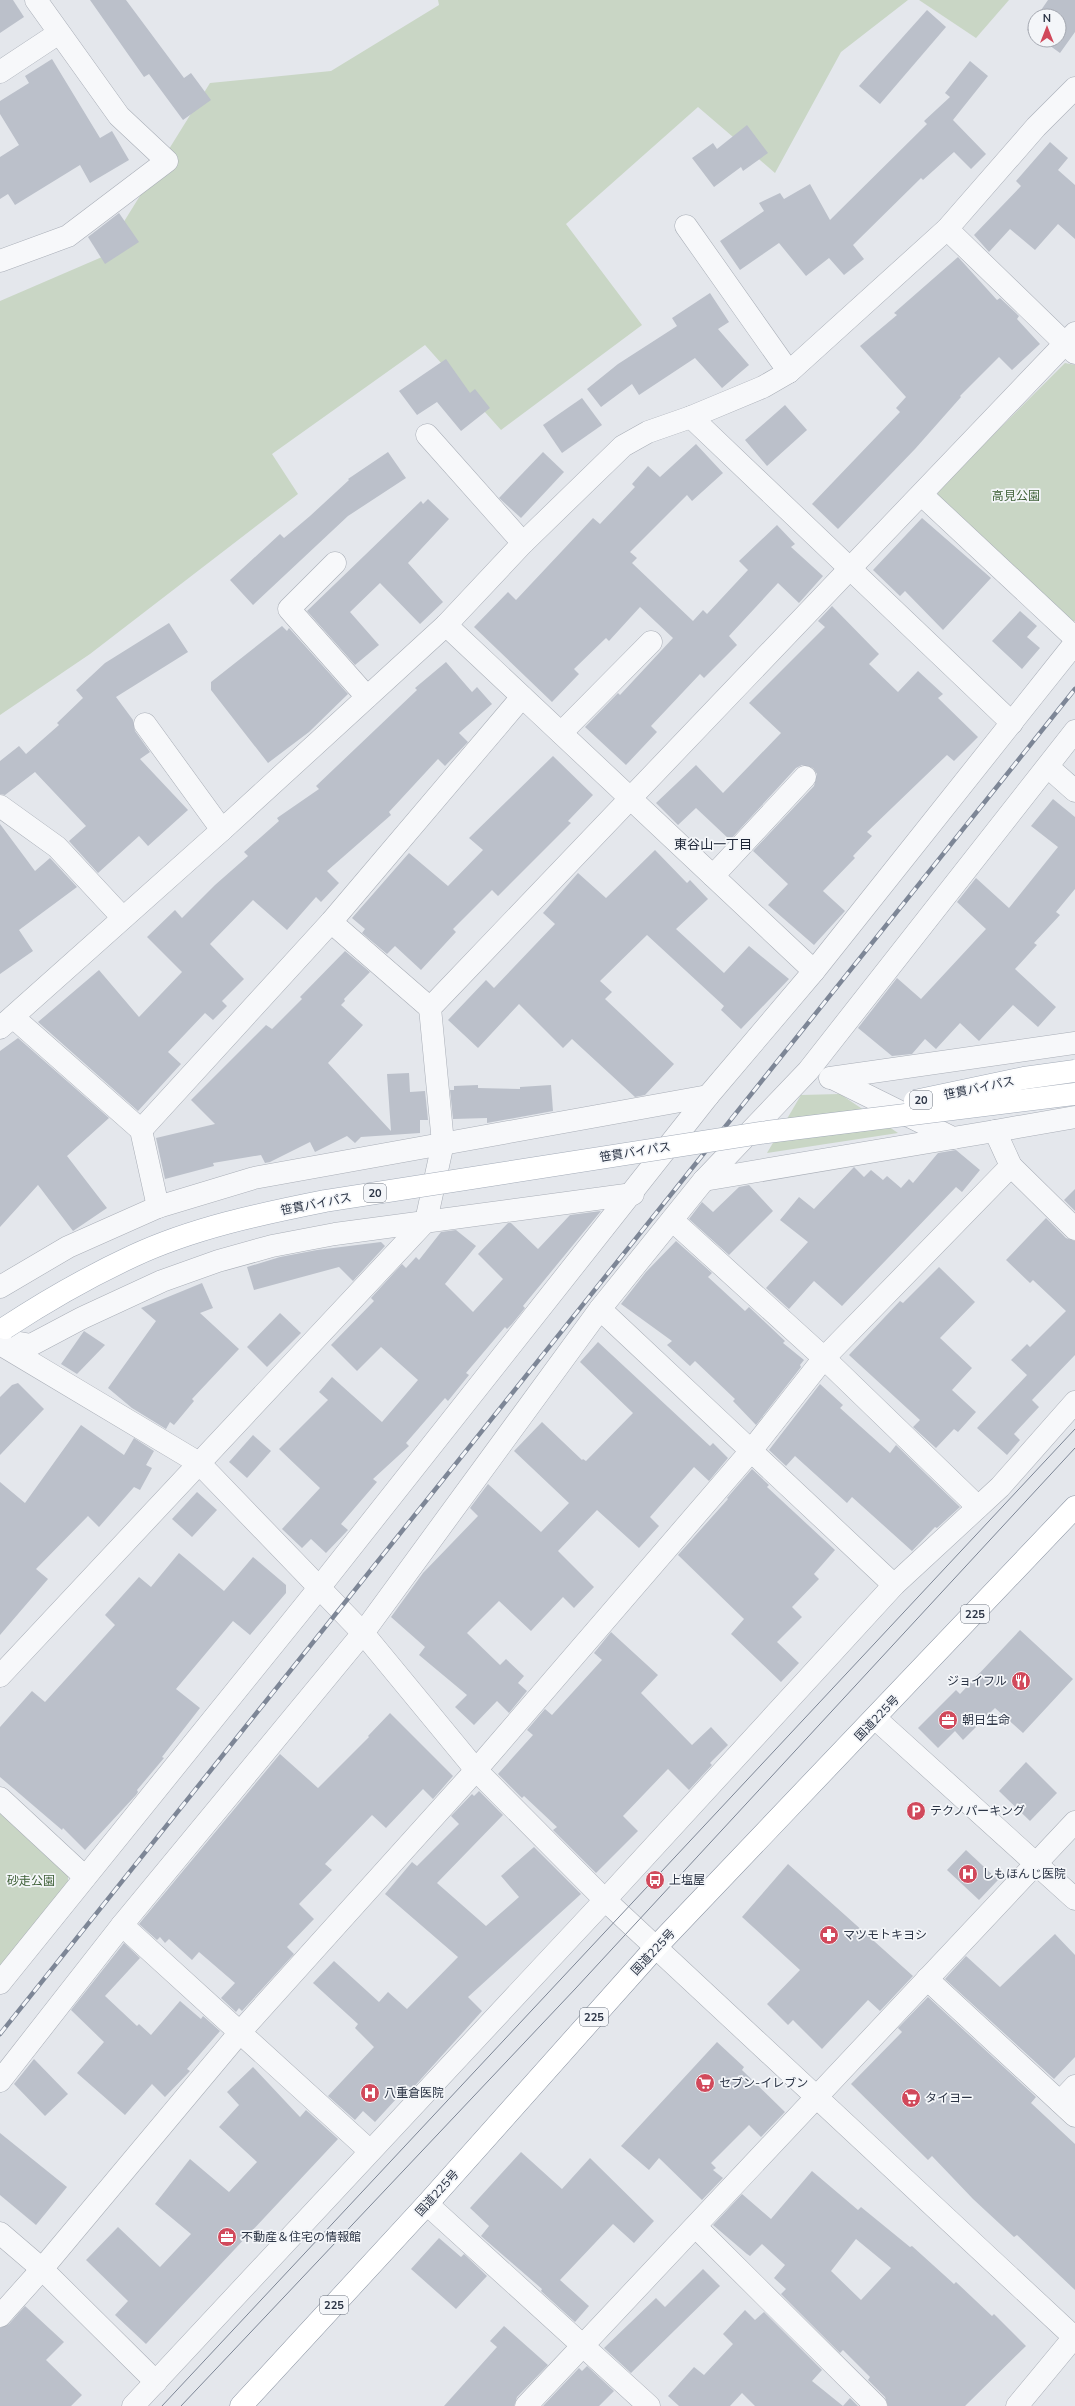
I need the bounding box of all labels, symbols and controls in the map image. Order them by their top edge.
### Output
north arrow [1027,8,1067,48]
text: N [1043,11,1051,25]
park label: 高見公園 [992,488,1040,503]
district label: 東谷山一丁目 [674,836,752,852]
street label: 笹貫バイパス [942,1073,1016,1102]
road number: 20 [910,1091,932,1109]
street label: 笹貫バイパス [598,1138,672,1165]
road number: 20 [364,1184,386,1202]
street label: 笹貫バイパス [279,1189,353,1218]
road number: 225 [961,1605,989,1623]
restaurant icon: ジョイフル [1010,1670,1032,1692]
place label: ジョイフル [947,1673,1007,1688]
street label: 国道225号 [851,1692,902,1744]
office icon: 朝日生命 [937,1709,959,1731]
place label: 朝日生命 [962,1712,1010,1727]
parking icon: テクノパーキング [905,1800,927,1822]
place label: テクノパーキング [930,1803,1025,1818]
hospital icon: しもほんじ医院 [957,1863,979,1885]
place label: しもほんじ医院 [982,1866,1066,1881]
bus stop icon: 上塩屋 [644,1869,666,1891]
place label: 上塩屋 [669,1872,705,1887]
park label: 砂走公園 [7,1873,55,1888]
pharmacy icon: マツモトキヨシ [818,1924,840,1946]
street label: 国道225号 [628,1925,678,1978]
place label: マツモトキヨシ [843,1927,927,1942]
road number: 225 [580,2008,608,2026]
supermarket icon: セブン-イレブン [694,2072,716,2094]
place label: セブン-イレブン [719,2075,808,2090]
hospital icon: 八重倉医院 [359,2082,381,2104]
place label: 八重倉医院 [384,2085,444,2100]
supermarket icon: タイヨー [900,2087,922,2109]
place label: タイヨー [925,2090,973,2105]
street label: 国道225号 [412,2166,461,2219]
office icon: 不動産＆住宅の情報館 [216,2226,238,2248]
place label: 不動産＆住宅の情報館 [241,2229,361,2244]
road number: 225 [320,2296,348,2314]

